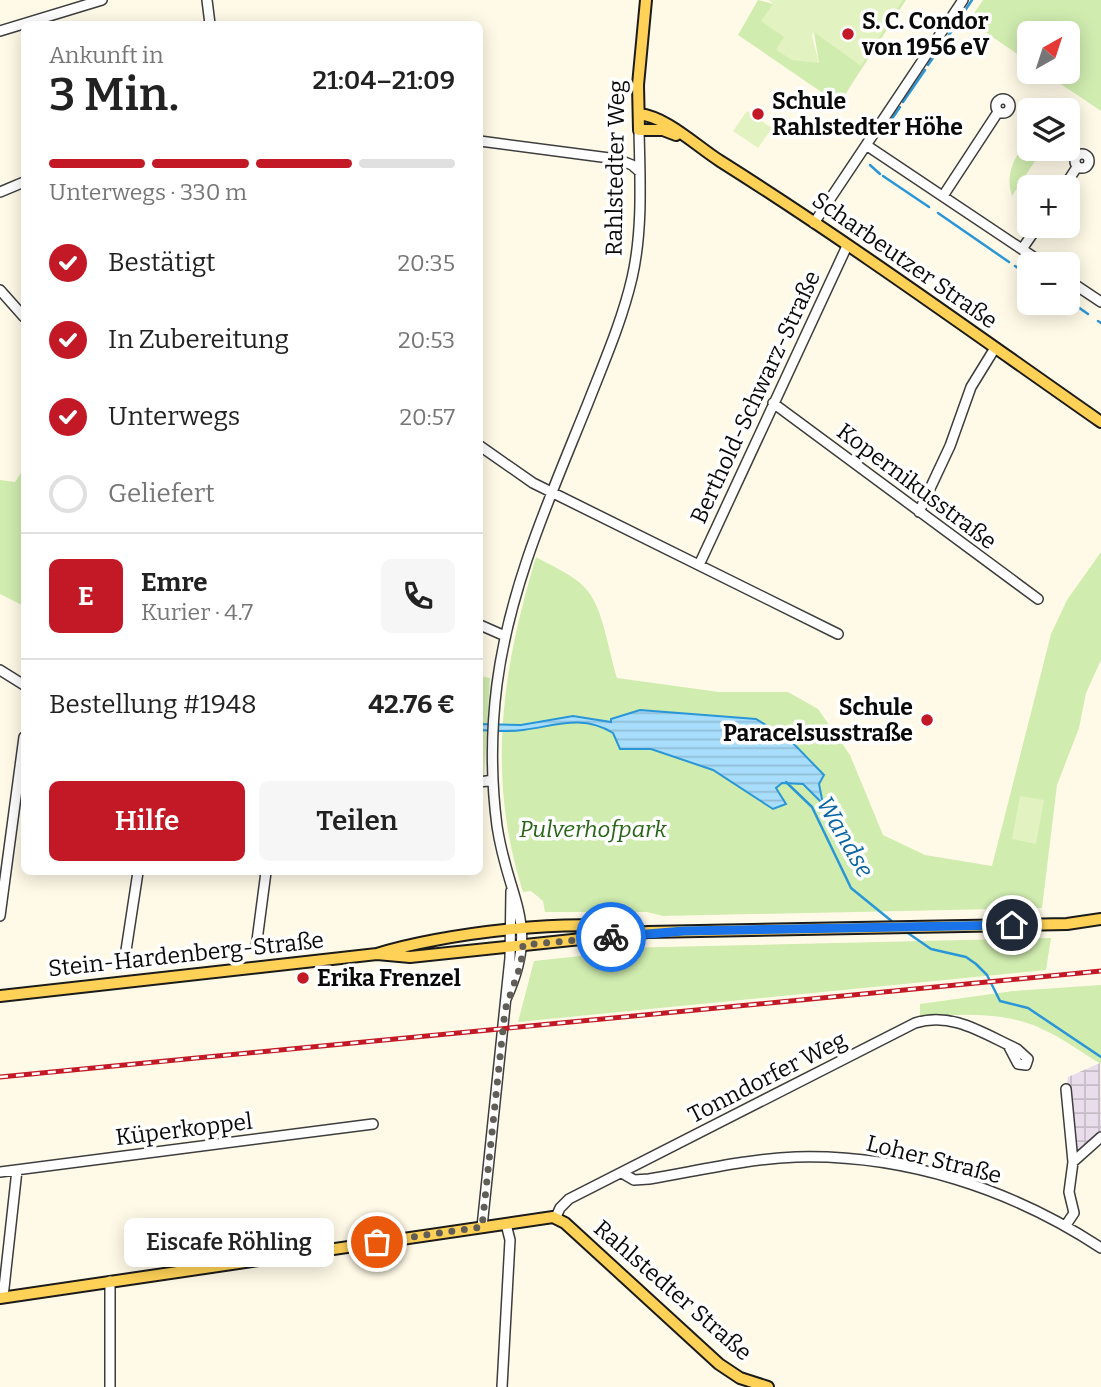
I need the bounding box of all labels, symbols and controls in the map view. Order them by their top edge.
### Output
place label: S. C. Condor von 1956 eV [861,7,990,61]
north arrow [1017,21,1080,84]
map controls [1017,21,1080,315]
marker: S. C. Condor von 1956 eV [840,26,856,42]
text: Ankunft in [49,41,164,69]
text: 21:04–21:09 [312,65,455,96]
text: 3 Min. [49,67,179,122]
street label: Rahlstedter Weg [599,80,631,256]
place label: Schule Rahlstedter Höhe [772,87,963,141]
button: layers [1017,98,1080,161]
marker: Schule Rahlstedter Höhe [750,106,766,122]
button: + [1017,175,1080,238]
text: Unterwegs · 330 m [49,178,247,206]
street label: Scharbeutzer Straße [807,186,1003,334]
icon: check [49,244,87,282]
text: Bestätigt [108,247,215,278]
text: 20:35 [398,249,455,277]
button: − [1017,252,1080,315]
street label: Berthold-Schwarz-Straße [684,266,826,528]
icon: check [49,321,87,359]
text: In Zubereitung [108,324,289,355]
text: 20:53 [398,326,455,354]
icon: check [49,398,87,436]
text: Unterwegs [108,401,240,432]
text: 20:57 [400,403,455,431]
street label: Kopernikusstraße [832,417,1002,555]
text: Geliefert [108,478,215,509]
button: phone [381,559,455,633]
text: Emre [141,567,207,598]
text: E [78,581,94,612]
text: Kurier · 4.7 [141,598,253,626]
text: Bestellung #1948 [49,689,257,720]
text: 42.76 € [368,689,455,720]
place label: Schule Paracelsusstraße [723,693,913,747]
marker: Schule Paracelsusstraße [919,712,935,728]
button: Hilfe [49,781,245,861]
button: Teilen [259,781,455,861]
water label: Wandse [811,792,879,882]
park label: Pulverhofpark [519,815,667,843]
pin [982,895,1042,955]
courier [576,902,646,972]
icon: home [993,906,1031,944]
icon: bike [592,918,630,956]
street label: Stein-Hardenberg-Straße [47,926,325,982]
place label: Erika Frenzel [317,964,461,992]
marker: Erika Frenzel [295,970,311,986]
street label: Tonndorfer Weg [683,1025,851,1129]
street label: Küperkoppel [114,1107,255,1151]
street label: Loher Straße [863,1129,1005,1189]
pin [347,1212,407,1272]
street label: Rahlstedter Straße [588,1214,758,1366]
callout: Eiscafe Röhling [125,1218,335,1266]
icon: bag [358,1223,396,1261]
text: Eiscafe Röhling [146,1228,312,1256]

